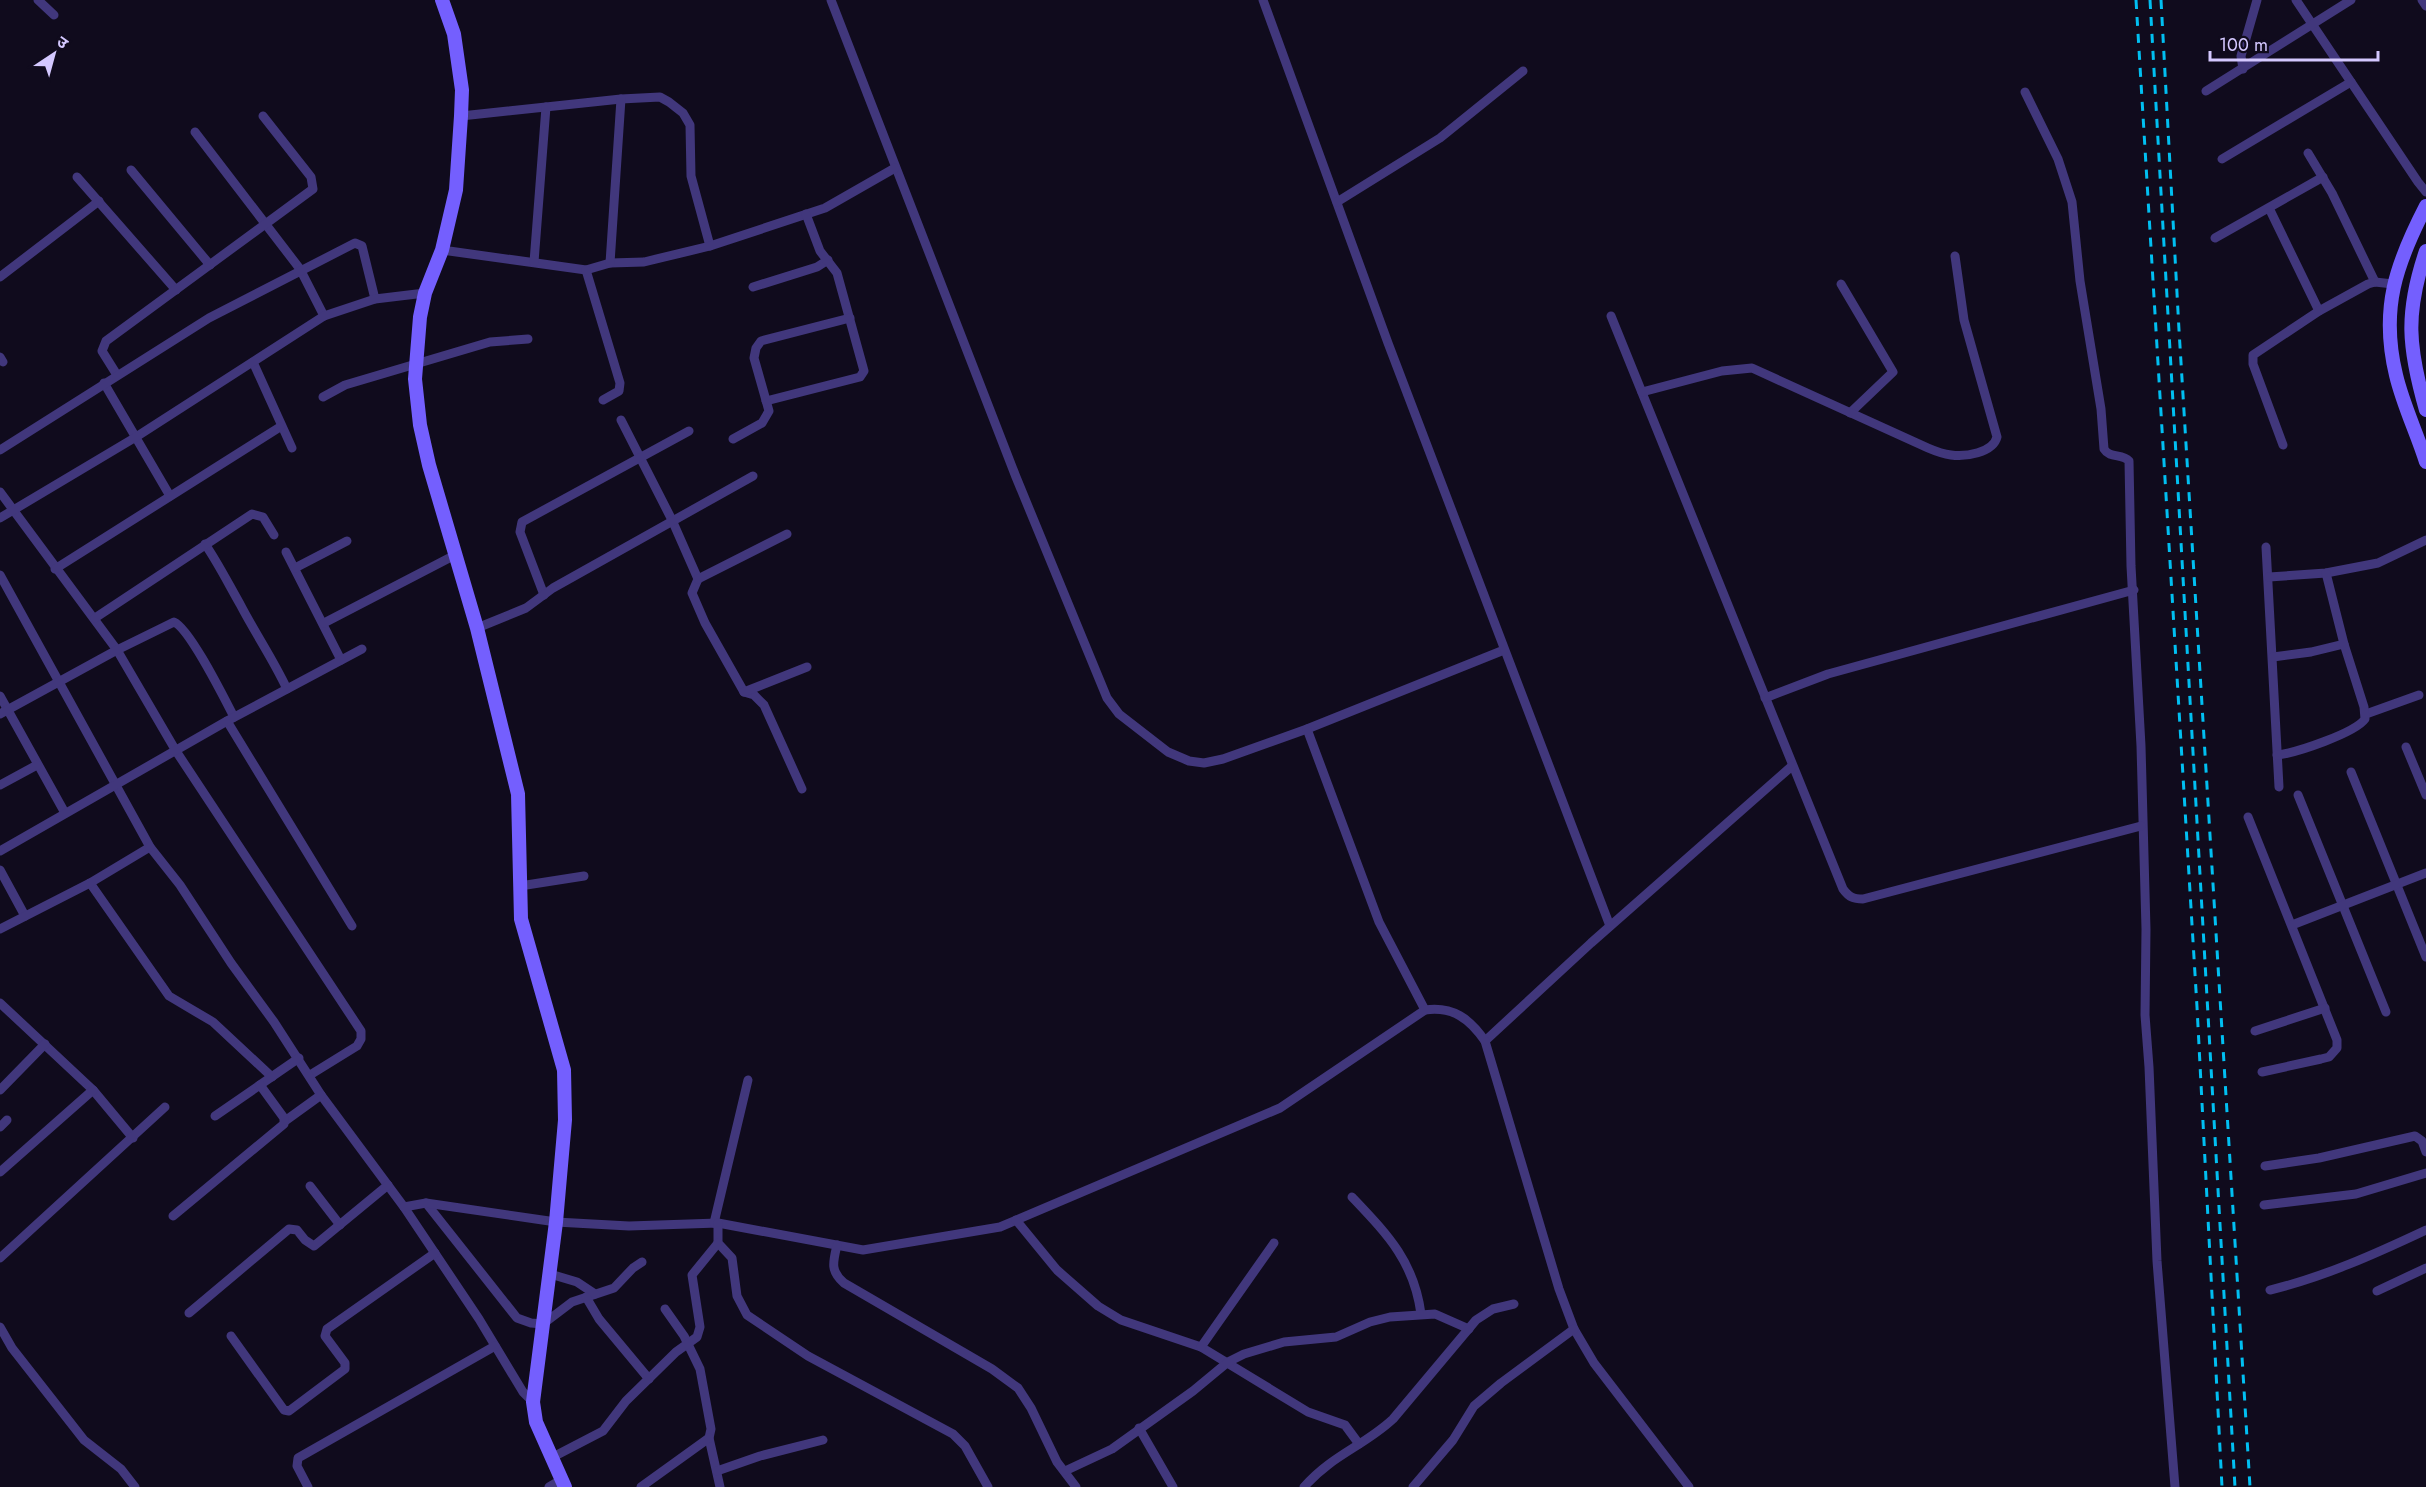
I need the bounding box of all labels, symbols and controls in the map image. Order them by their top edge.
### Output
north arrow [24,24,84,84]
scale bar [2210,24,2378,62]
text: उ [52,30,74,55]
text: 100 m [2219,32,2268,58]

